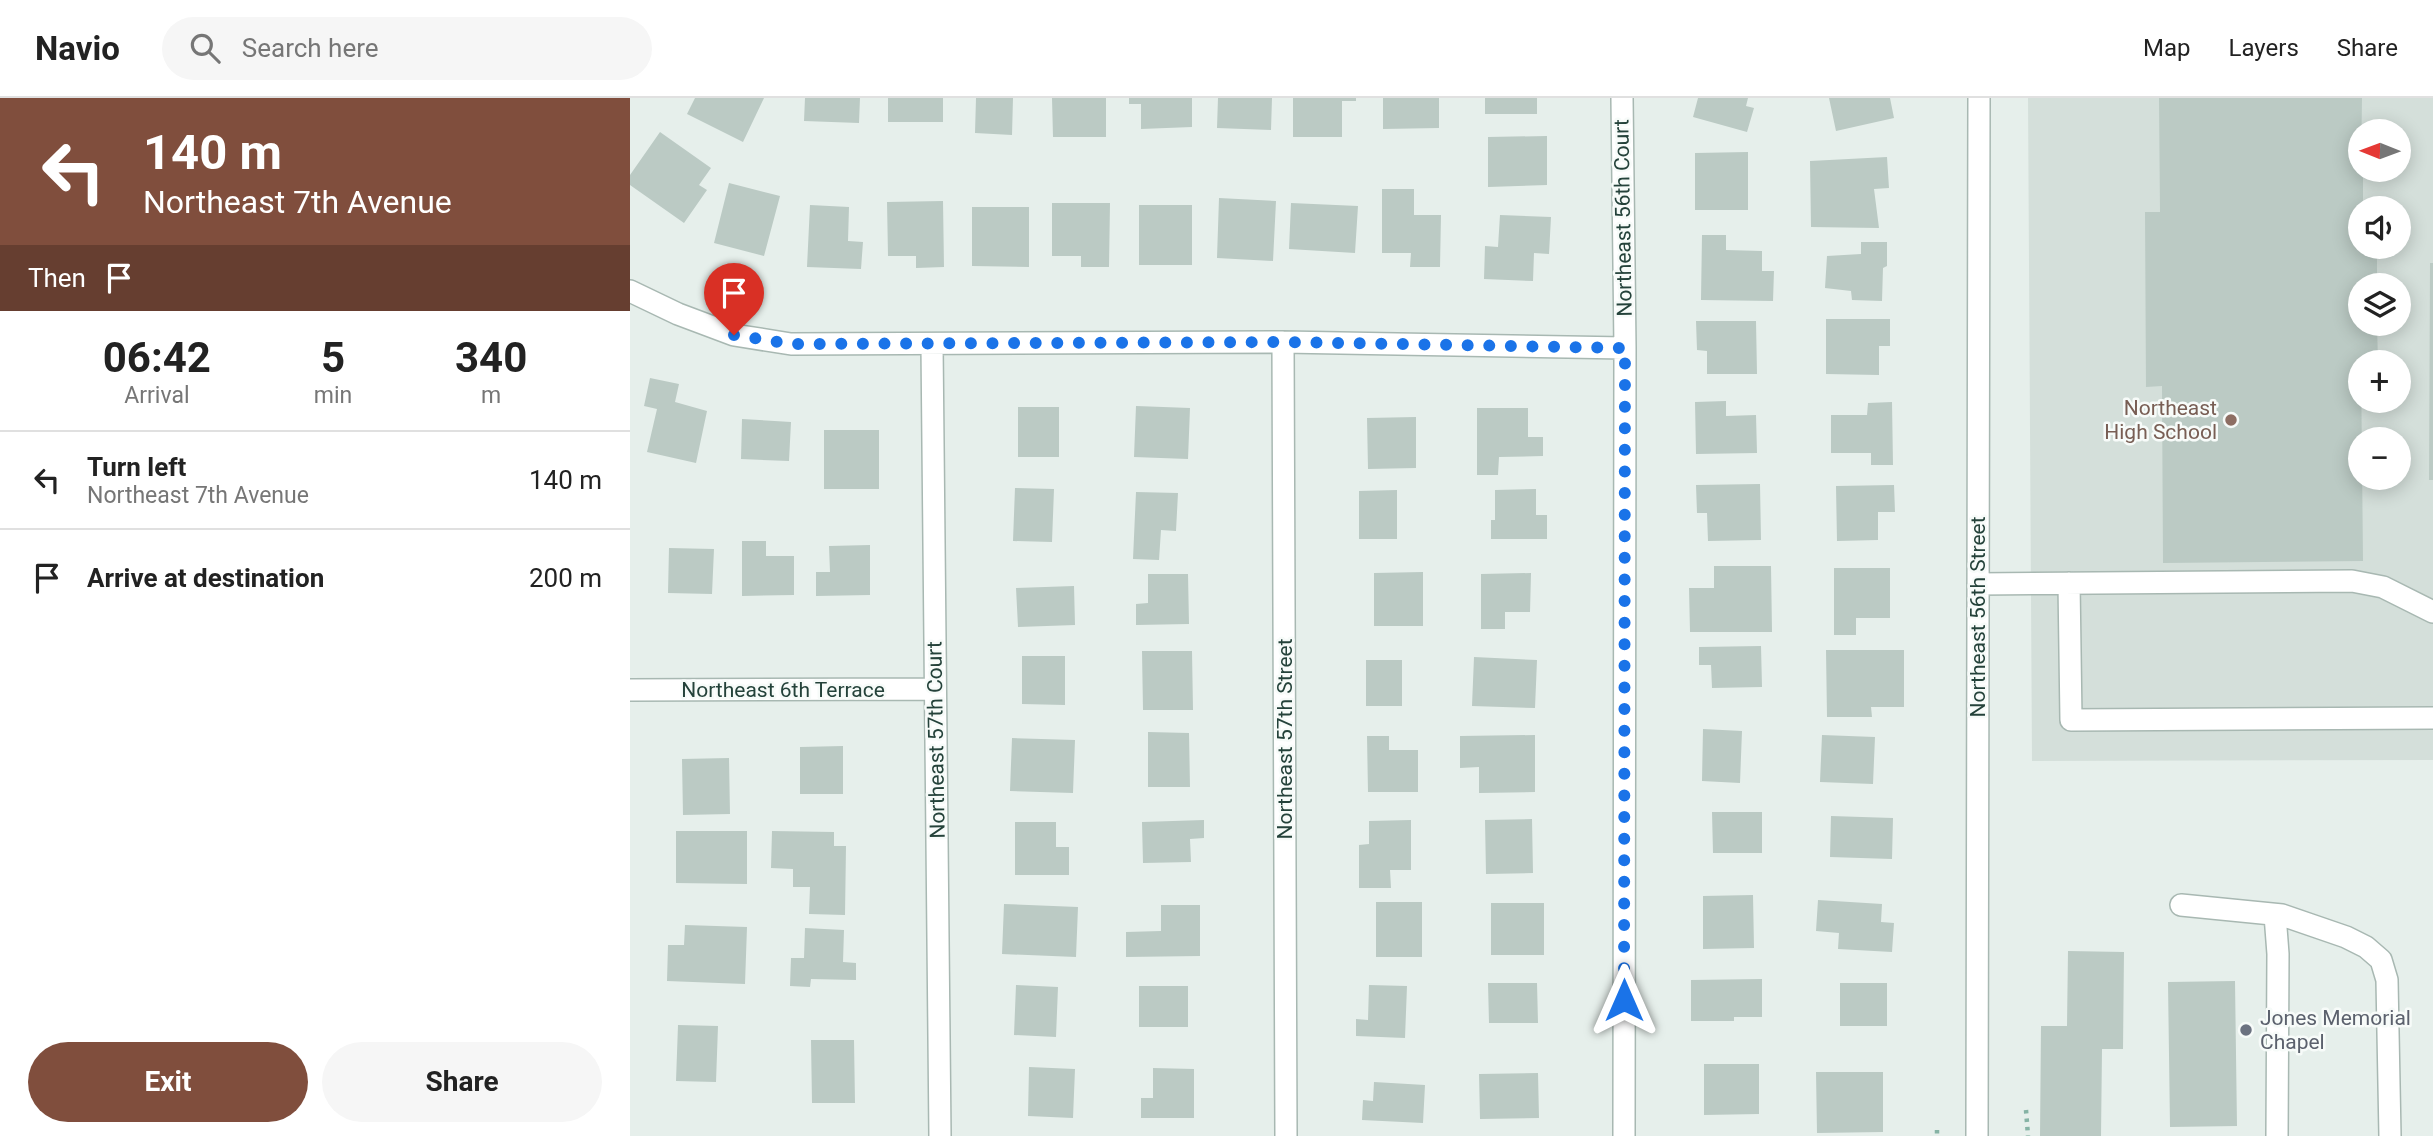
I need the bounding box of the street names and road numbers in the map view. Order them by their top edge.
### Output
street label: Northeast 56th Court [1609,119,1637,317]
street label: Northeast 56th Street [1966,516,1990,718]
street label: Northeast 57th Street [1273,638,1297,840]
street label: Northeast 57th Court [922,641,950,839]
street label: Northeast 6th Terrace [681,678,885,702]

